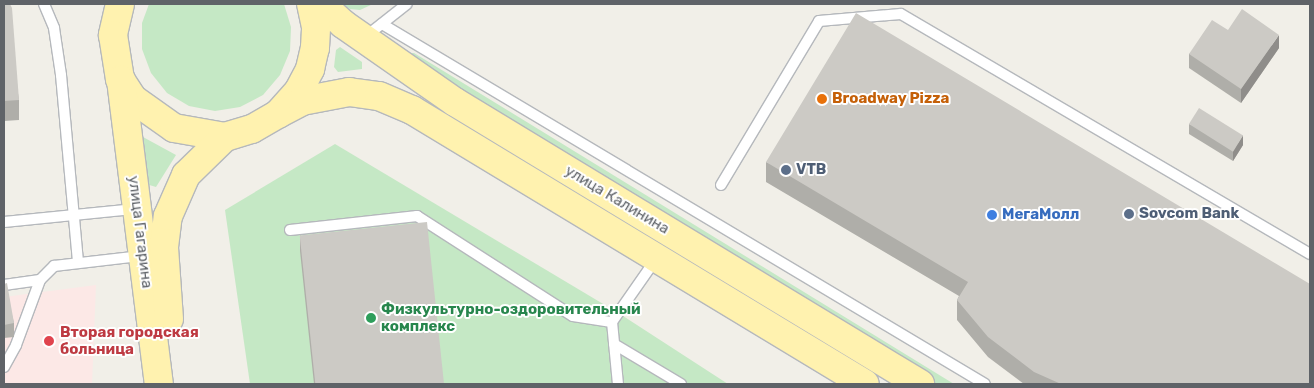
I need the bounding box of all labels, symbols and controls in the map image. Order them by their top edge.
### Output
place label: Broadway Pizza [832,90,950,108]
marker: Broadway Pizza [816,93,828,105]
place label: VTB [796,161,826,179]
street label: улица Калинина [562,162,672,238]
marker: VTB [780,164,792,176]
street label: улица Гагарина [124,175,156,289]
place label: Sovcom Bank [1139,205,1239,223]
place label: МегаМолл [1002,206,1079,224]
marker: Sovcom Bank [1123,208,1135,220]
marker: МегаМолл [986,209,998,221]
place label: Физкультурно-оздоровительный комплекс [381,300,641,335]
marker: Физкультурно-оздоровительный комплекс [365,312,377,324]
place label: Вторая городская больница [60,323,199,358]
marker: Вторая городская больница [42,334,56,348]

